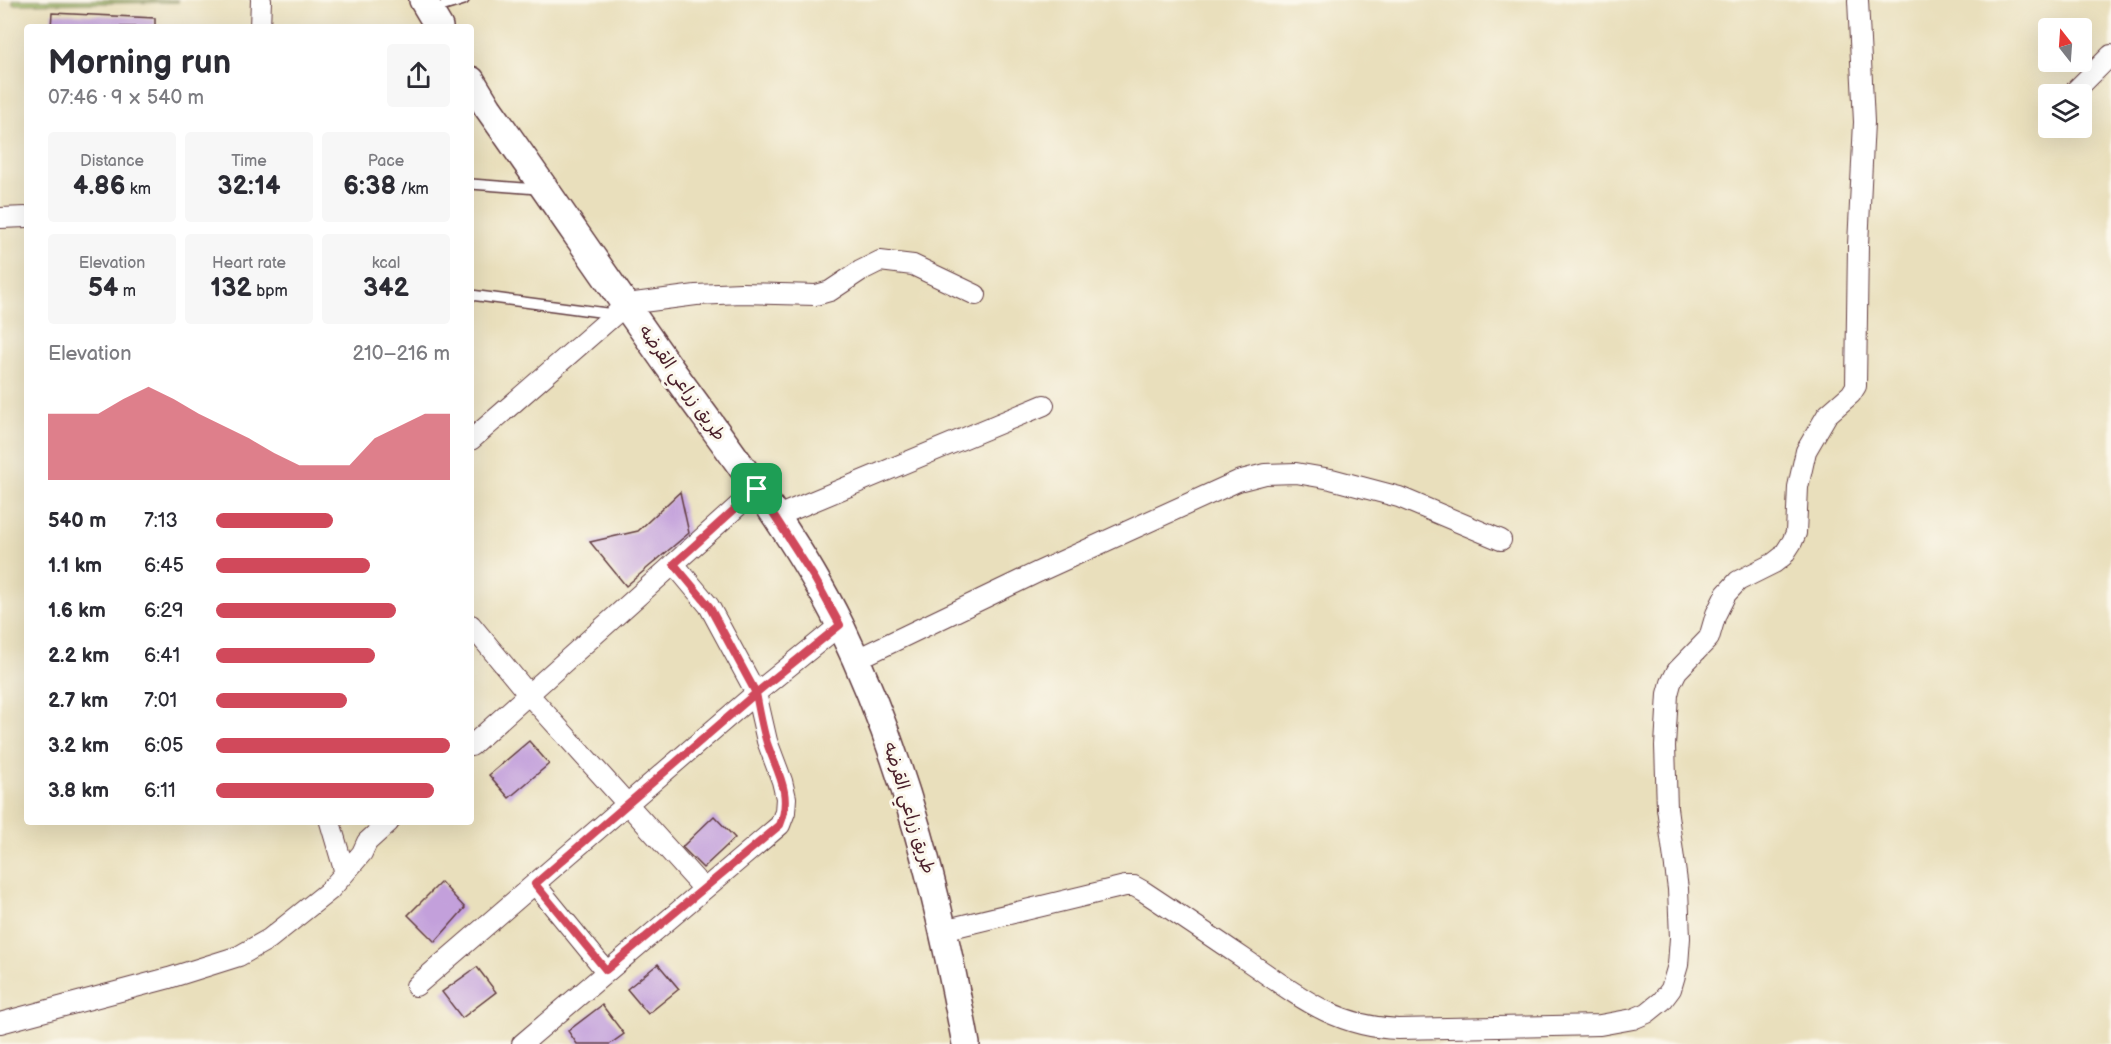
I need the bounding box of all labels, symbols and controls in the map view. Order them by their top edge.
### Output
north arrow [2038,18,2092,72]
map controls [2038,18,2092,138]
text: Morning run [48,43,231,83]
button: share [387,44,450,107]
button: layers [2038,84,2092,138]
text: 07:46 · 9 × 540 m [48,86,204,110]
text: Distance [80,152,144,171]
text: Time [231,152,267,171]
text: Pace [368,152,404,171]
text: 4.86 [73,171,126,202]
text: 32:14 [217,171,281,202]
text: 6:38 [343,171,396,202]
text: km [126,180,151,199]
text: /km [396,180,429,199]
text: Elevation [79,254,145,273]
text: Heart rate [212,254,286,273]
text: kcal [372,254,400,273]
text: 54 [88,273,118,304]
text: 132 [210,273,252,304]
text: 342 [363,273,409,304]
text: m [118,282,136,301]
text: bpm [252,282,288,301]
street label: طريق زراعي القرضه [630,321,730,448]
text: Elevation [48,342,131,366]
text: 210–216 m [352,342,450,366]
pin [731,463,782,514]
icon: arrive [740,472,773,505]
text: 540 m [48,509,106,533]
text: 7:13 [144,509,178,533]
text: 1.1 km [48,554,102,578]
text: 6:45 [144,554,184,578]
text: 1.6 km [48,599,106,623]
text: 6:29 [144,599,184,623]
text: 2.2 km [48,644,109,668]
text: 6:41 [144,644,180,668]
text: 2.7 km [48,689,108,713]
text: 7:01 [144,689,177,713]
text: 3.2 km [48,734,109,758]
text: 6:05 [144,734,183,758]
street label: طريق زراعي القرضه [874,740,939,878]
text: 3.8 km [48,779,109,803]
text: 6:11 [144,779,176,803]

